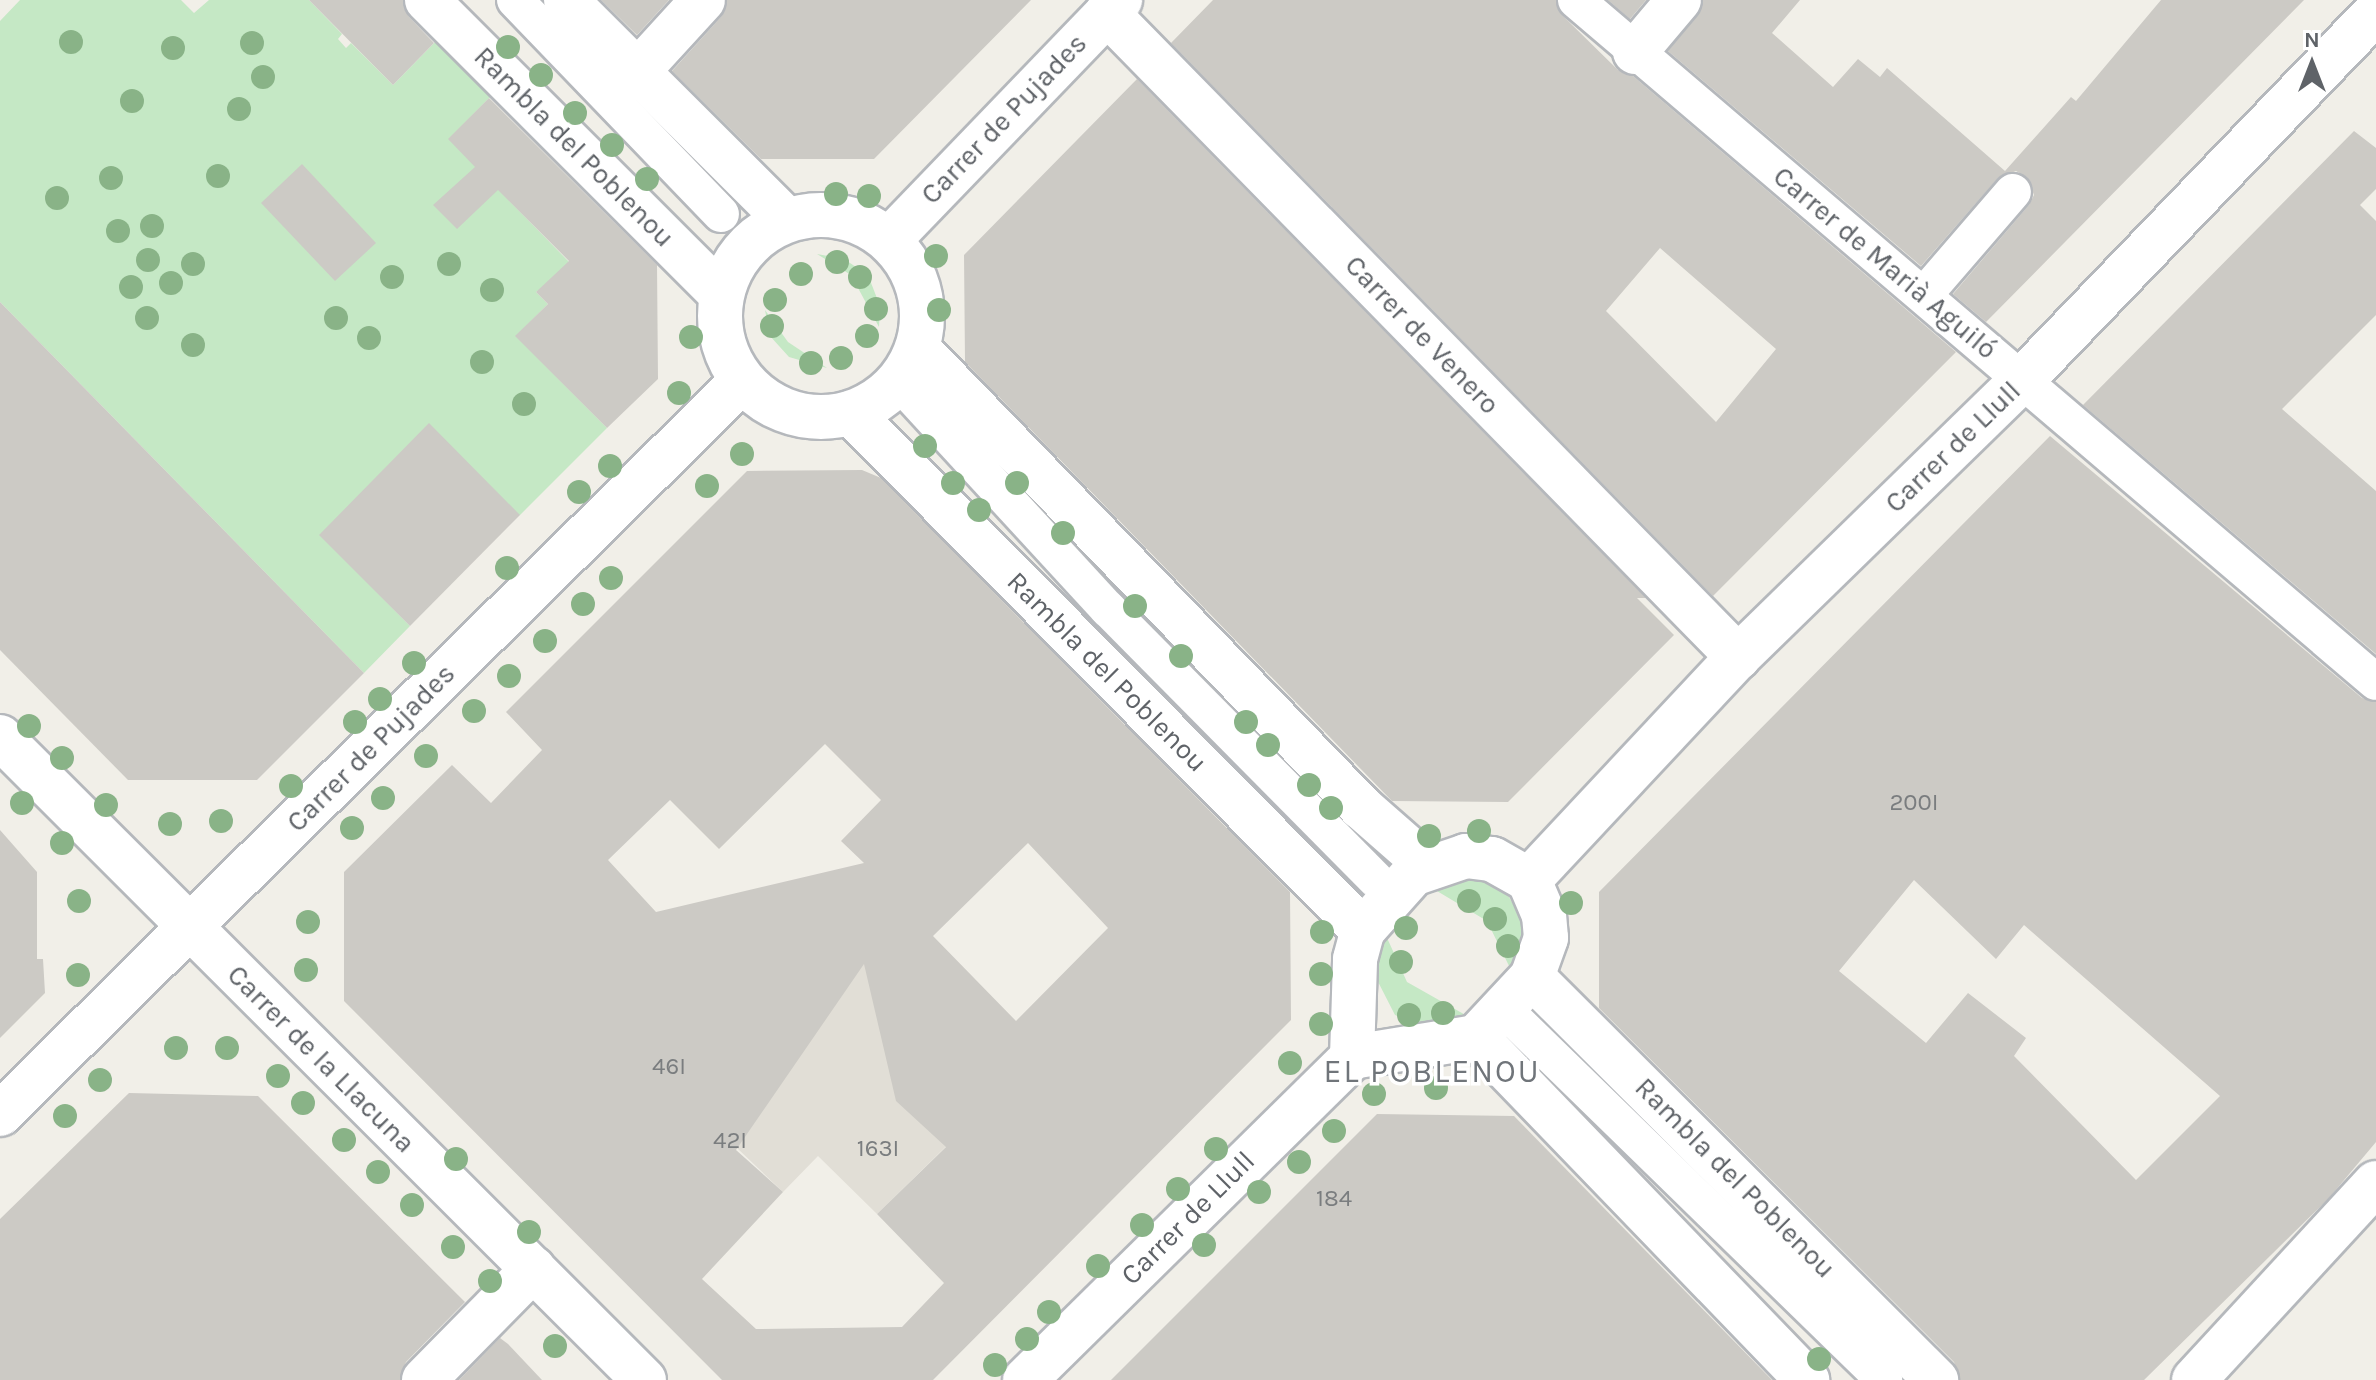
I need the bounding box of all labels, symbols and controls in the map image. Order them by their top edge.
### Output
north arrow [2272,24,2352,104]
street label: Carrer de Pujades [914,27,1094,211]
text: N [2304,27,2320,53]
street label: Rambla del Poblenou [467,40,681,254]
street label: Carrer de Marià Aguiló [1766,160,2004,366]
street label: Carrer de Venero [1338,249,1506,421]
street label: Carrer de Llull [1878,374,2028,520]
street label: Rambla del Poblenou [1000,565,1214,779]
street label: Carrer de Pujades [280,657,462,839]
house number: 200I [1889,789,1939,817]
street label: Carrer de la Llacuna [220,958,422,1160]
house number: 46I [652,1053,686,1081]
district label: EL POBLENOU [1323,1053,1541,1091]
street label: Rambla del Poblenou [1628,1071,1842,1285]
house number: 42I [713,1127,747,1155]
house number: 163I [857,1135,899,1163]
street label: Carrer de Llull [1114,1144,1262,1292]
house number: 184 [1316,1185,1352,1213]

